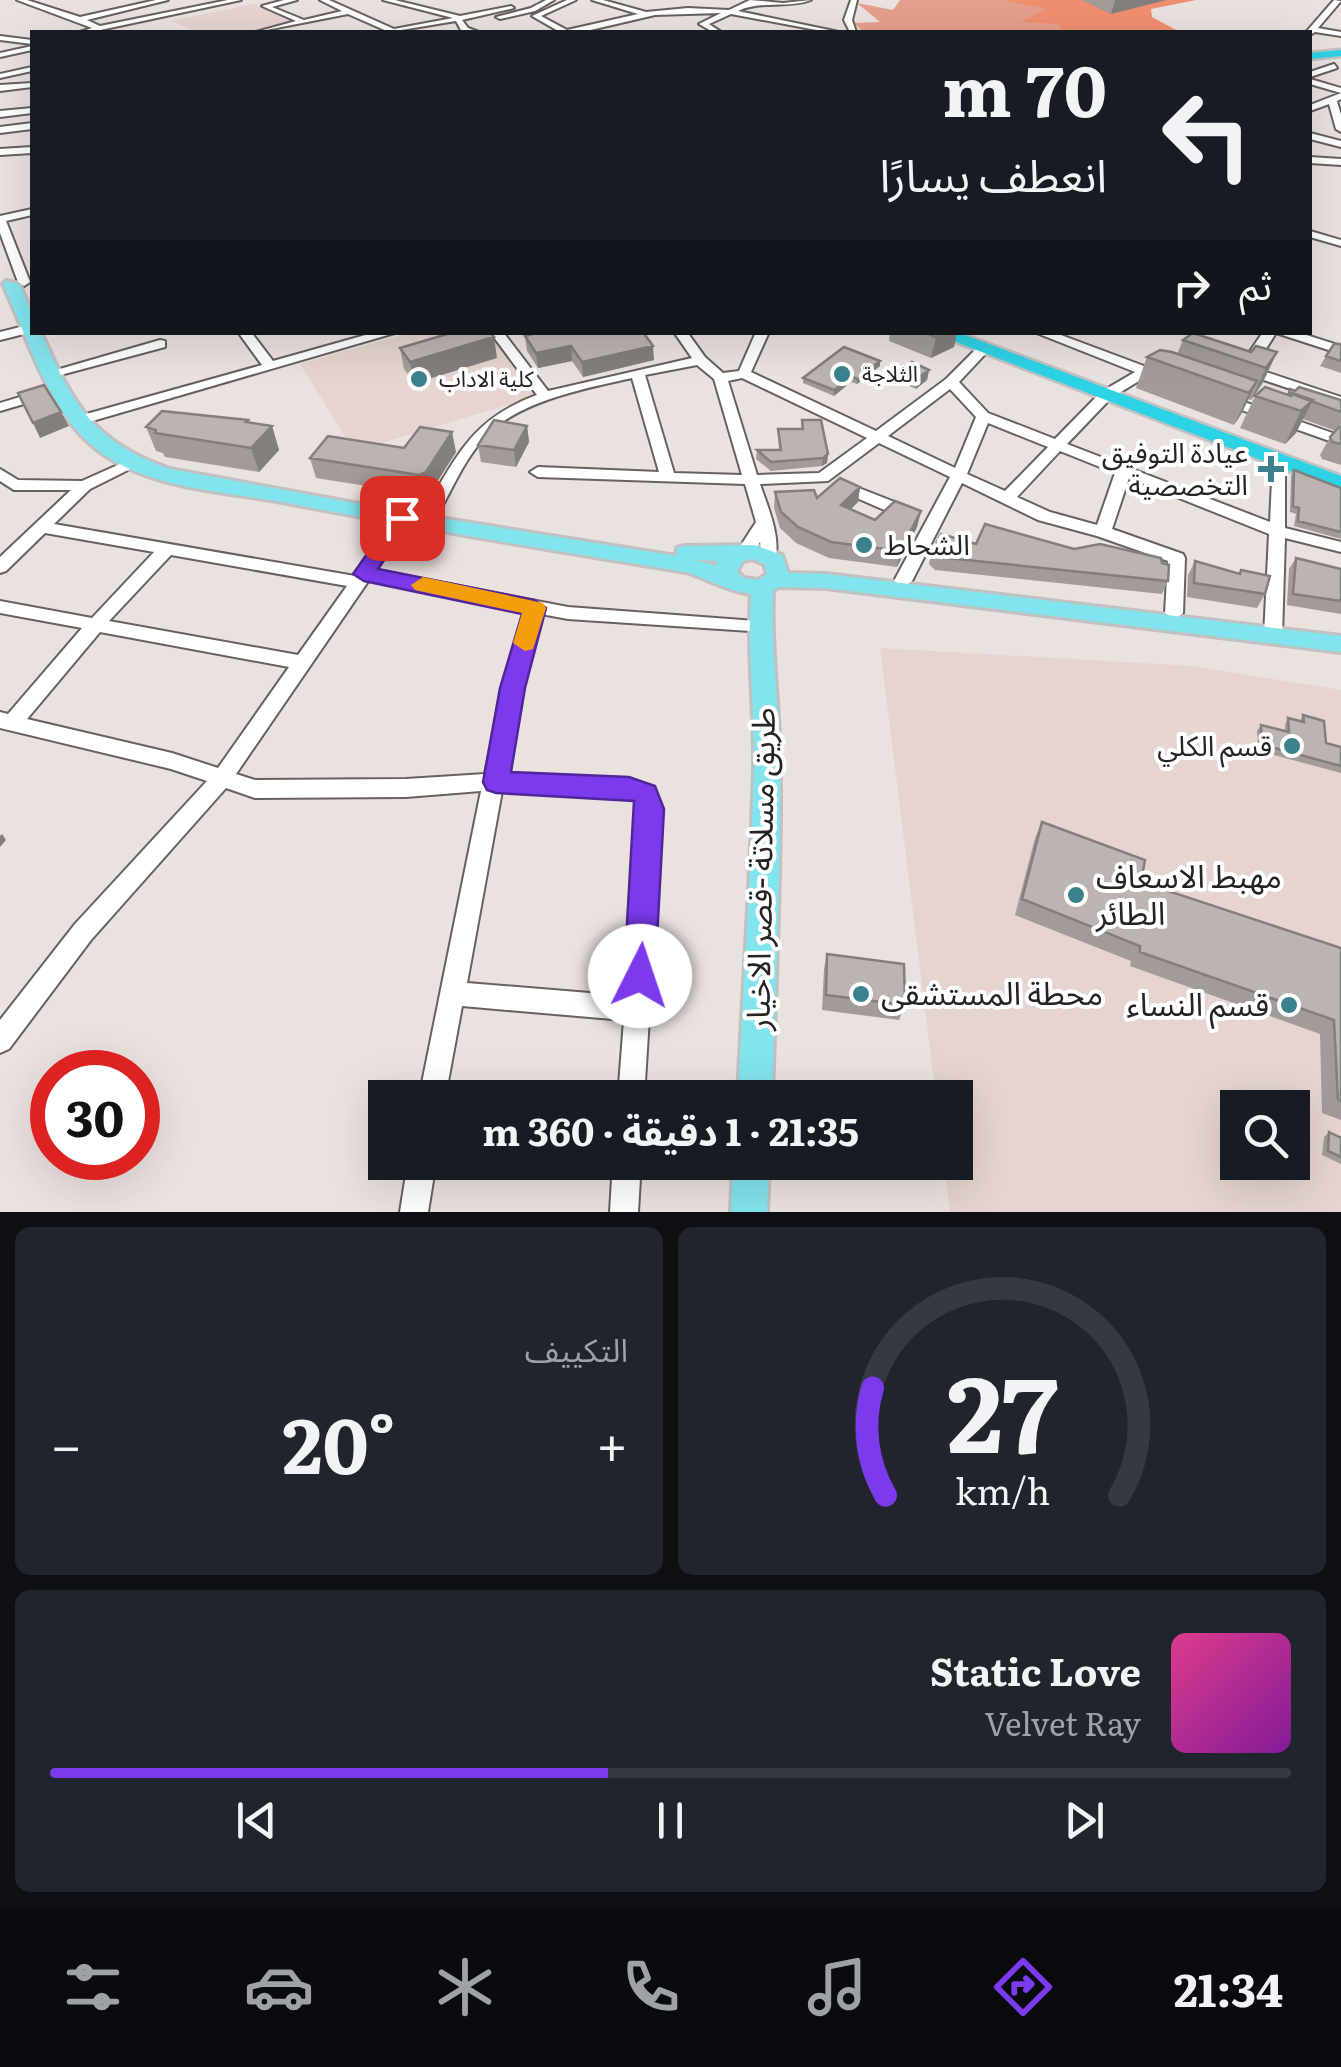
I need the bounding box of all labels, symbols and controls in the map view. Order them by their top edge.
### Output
text: 70 m [942,35,1107,139]
icon: left [1142,70,1272,200]
text: انعطف يسارًا [879,139,1107,206]
text: ثم [1239,255,1272,312]
icon: right [1164,260,1219,315]
place label: الثلاجة [862,356,918,389]
place label: كلية الاداب [439,361,535,394]
marker: الثلاجة [831,363,853,385]
marker: كلية الاداب [408,368,430,390]
place label: عيادة التوفيق التخصصية [1102,430,1248,504]
marker: عيادة التوفيق التخصصية [1258,456,1284,482]
pin [360,476,445,561]
icon: arrive [375,491,430,546]
place label: الشحاط [884,522,970,564]
marker: الشحاط [853,534,875,556]
street label: طريق مسلاتة -قصر الاخيار [731,707,785,1032]
place label: قسم الكلي [1157,723,1272,768]
marker: قسم الكلي [1281,735,1303,757]
place label: مهبط الاسعاف الطائر [1095,850,1282,935]
marker: مهبط الاسعاف الطائر [1065,884,1087,906]
position arrow [588,924,692,1028]
place label: محطة المستشقى [881,967,1103,1015]
place label: قسم النساء [1127,978,1269,1029]
marker: محطة المستشقى [850,983,872,1005]
marker: قسم النساء [1278,994,1300,1016]
speed limit sign: 30 [30,1050,160,1180]
map controls [1220,1090,1310,1180]
button: search [1220,1090,1310,1180]
text: 21:35 · 1 دقيقة · 360 m [482,1101,859,1158]
text: التكييف [525,1324,628,1372]
text: 27 [946,1331,1058,1485]
text: 20° [282,1386,396,1497]
text: − [50,1401,82,1483]
text: + [596,1401,628,1483]
text: km/h [954,1463,1050,1516]
text: Static Love [930,1641,1141,1698]
text: Velvet Ray [985,1698,1141,1746]
icon: previous [229,1793,284,1848]
icon: pause [643,1793,698,1848]
icon: next [1057,1793,1112,1848]
icon: filters [58,1952,128,2022]
icon: car [244,1952,314,2022]
icon: climate [430,1952,500,2022]
icon: phone [616,1952,686,2022]
icon: music [802,1952,872,2022]
icon: directions [988,1952,1058,2022]
text: 21:34 [1174,1954,1283,2021]

